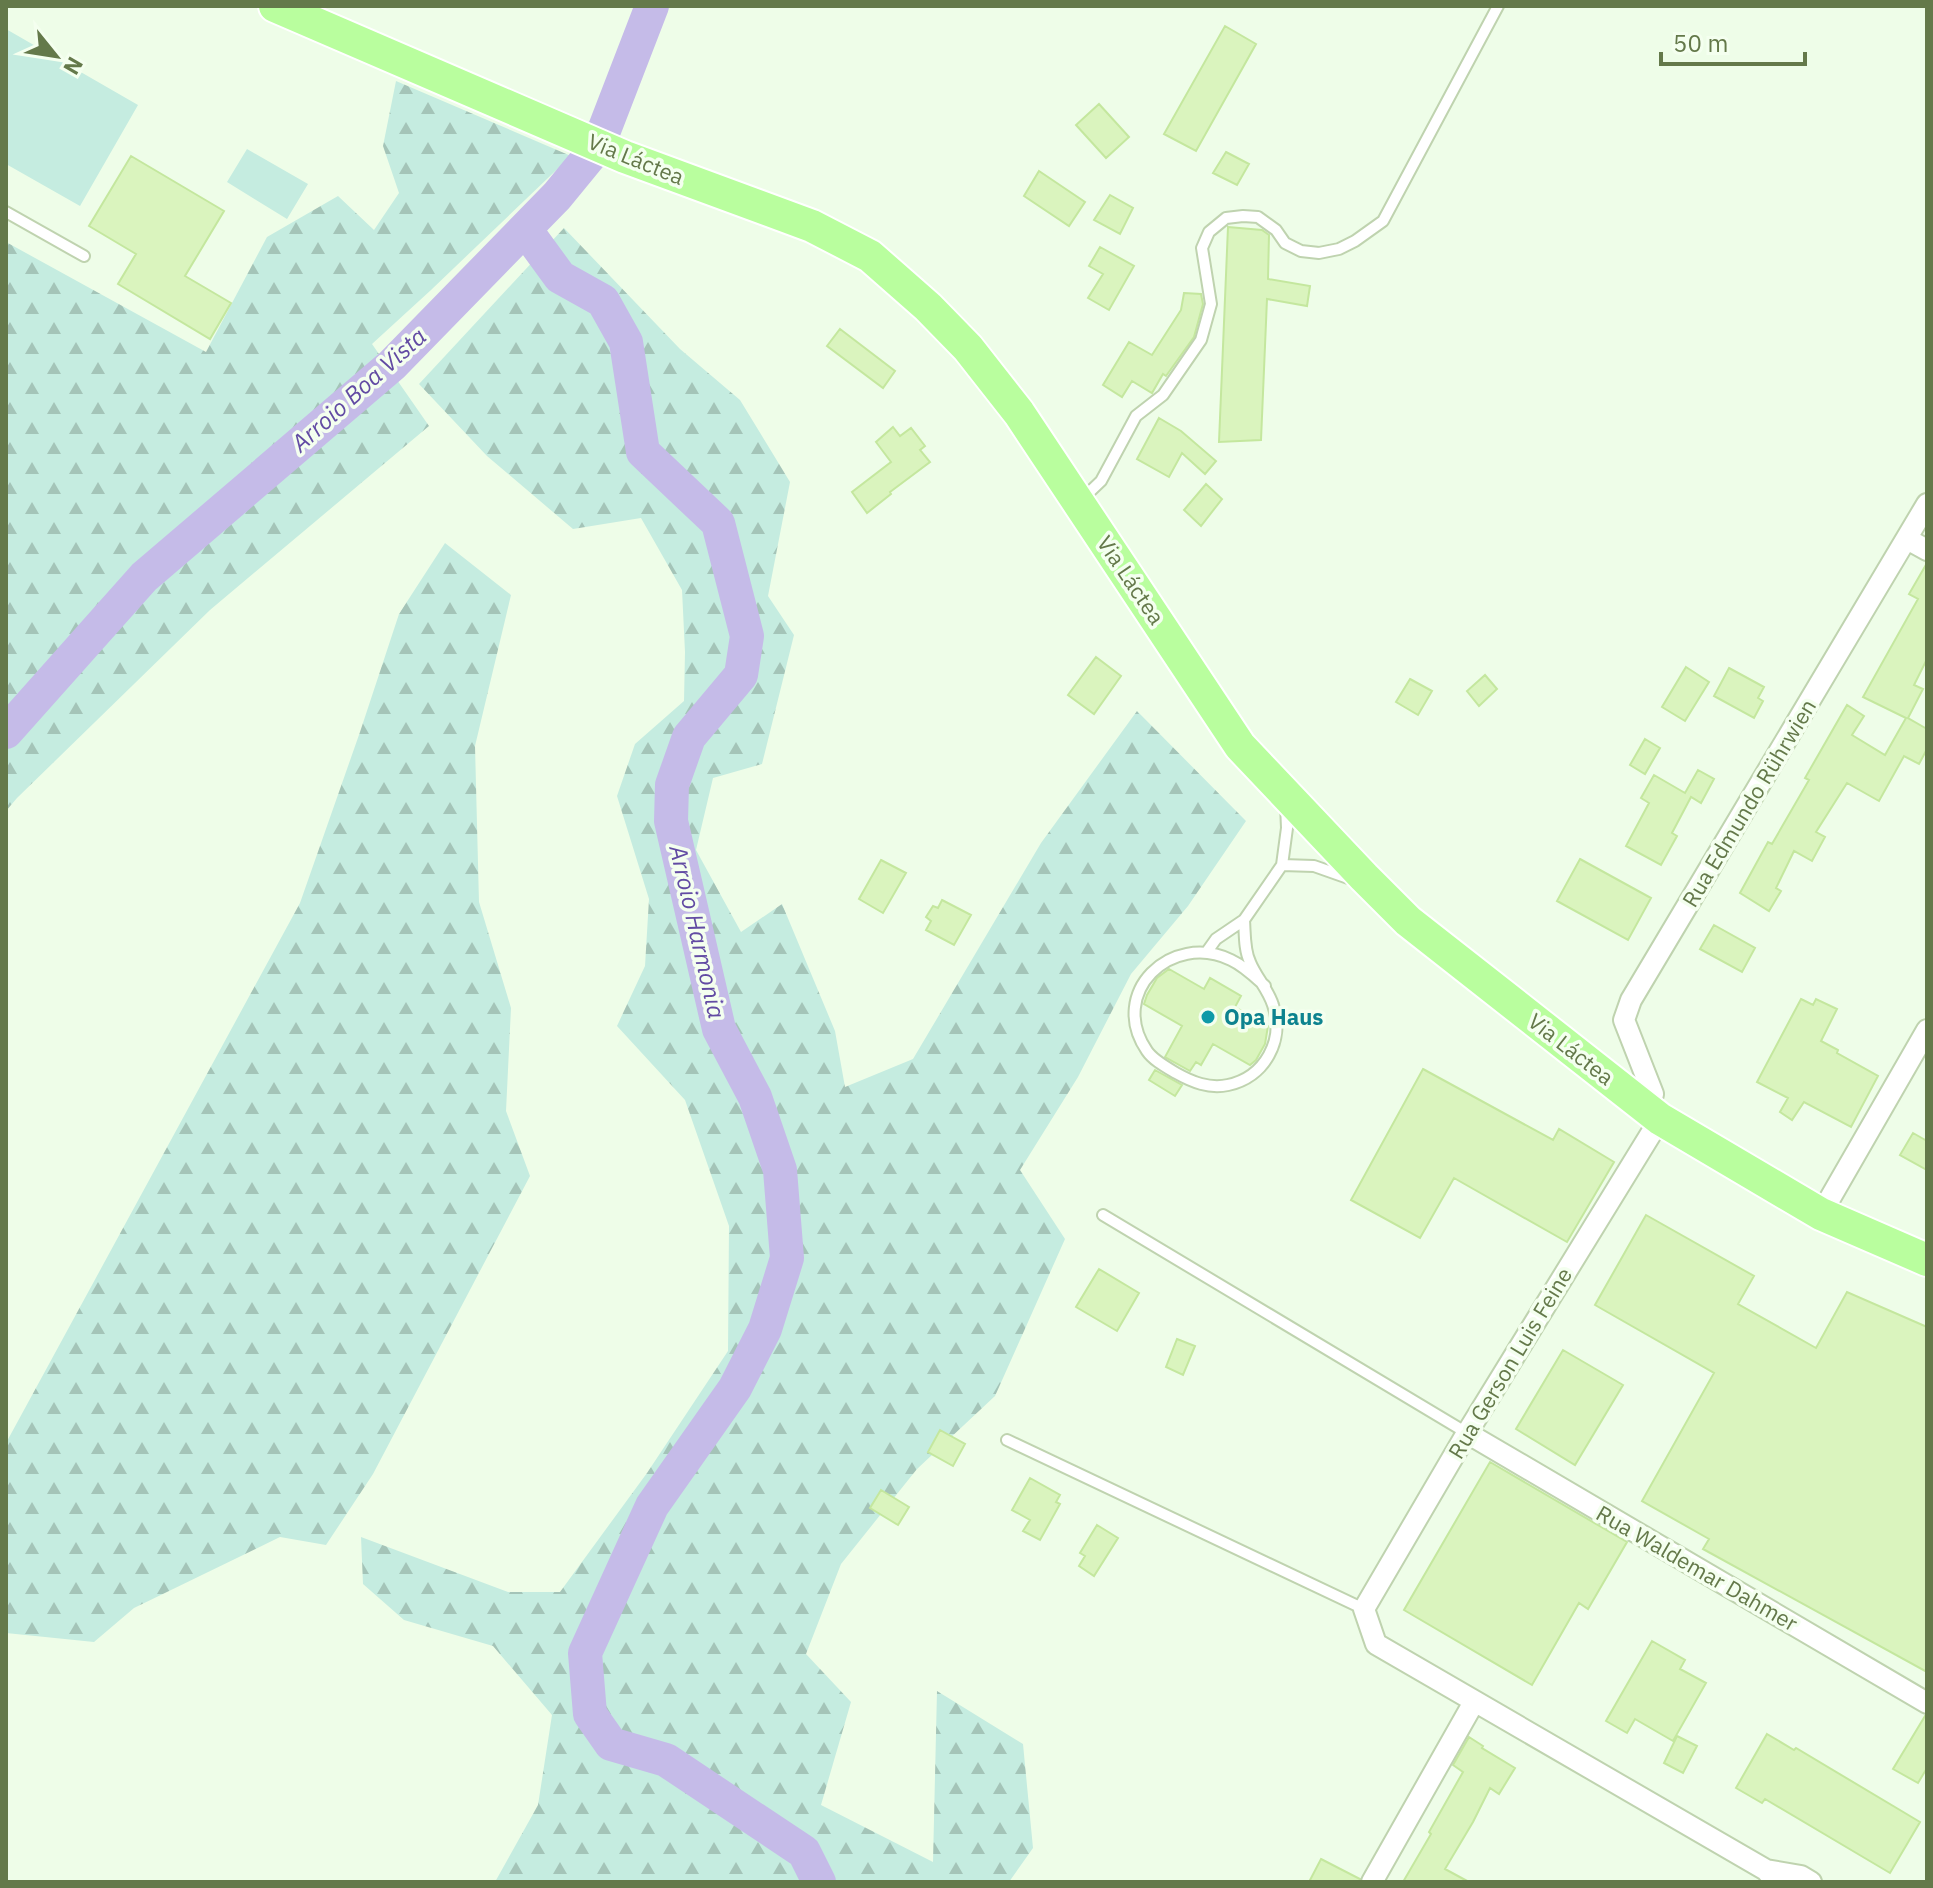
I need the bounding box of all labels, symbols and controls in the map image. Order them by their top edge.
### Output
north arrow [16,16,96,96]
scale bar [1661,16,1805,66]
text: 50 m [1673,27,1728,59]
text: N [57,52,90,80]
street label: Via Láctea [584,126,689,191]
water label: Arroio Boa Vista [283,320,433,459]
street label: Via Láctea [1091,530,1172,630]
street label: Rua Edmundo Rührwien [1675,693,1822,912]
water label: Arroio Harmonia [662,841,734,1022]
place label: Opa Haus [1224,1002,1323,1031]
street label: Via Láctea [1523,1006,1620,1091]
marker: Opa Haus [1199,1008,1217,1026]
street label: Rua Gerson Luis Feine [1441,1262,1578,1464]
street label: Rua Waldemar Dahmer [1591,1498,1803,1637]

